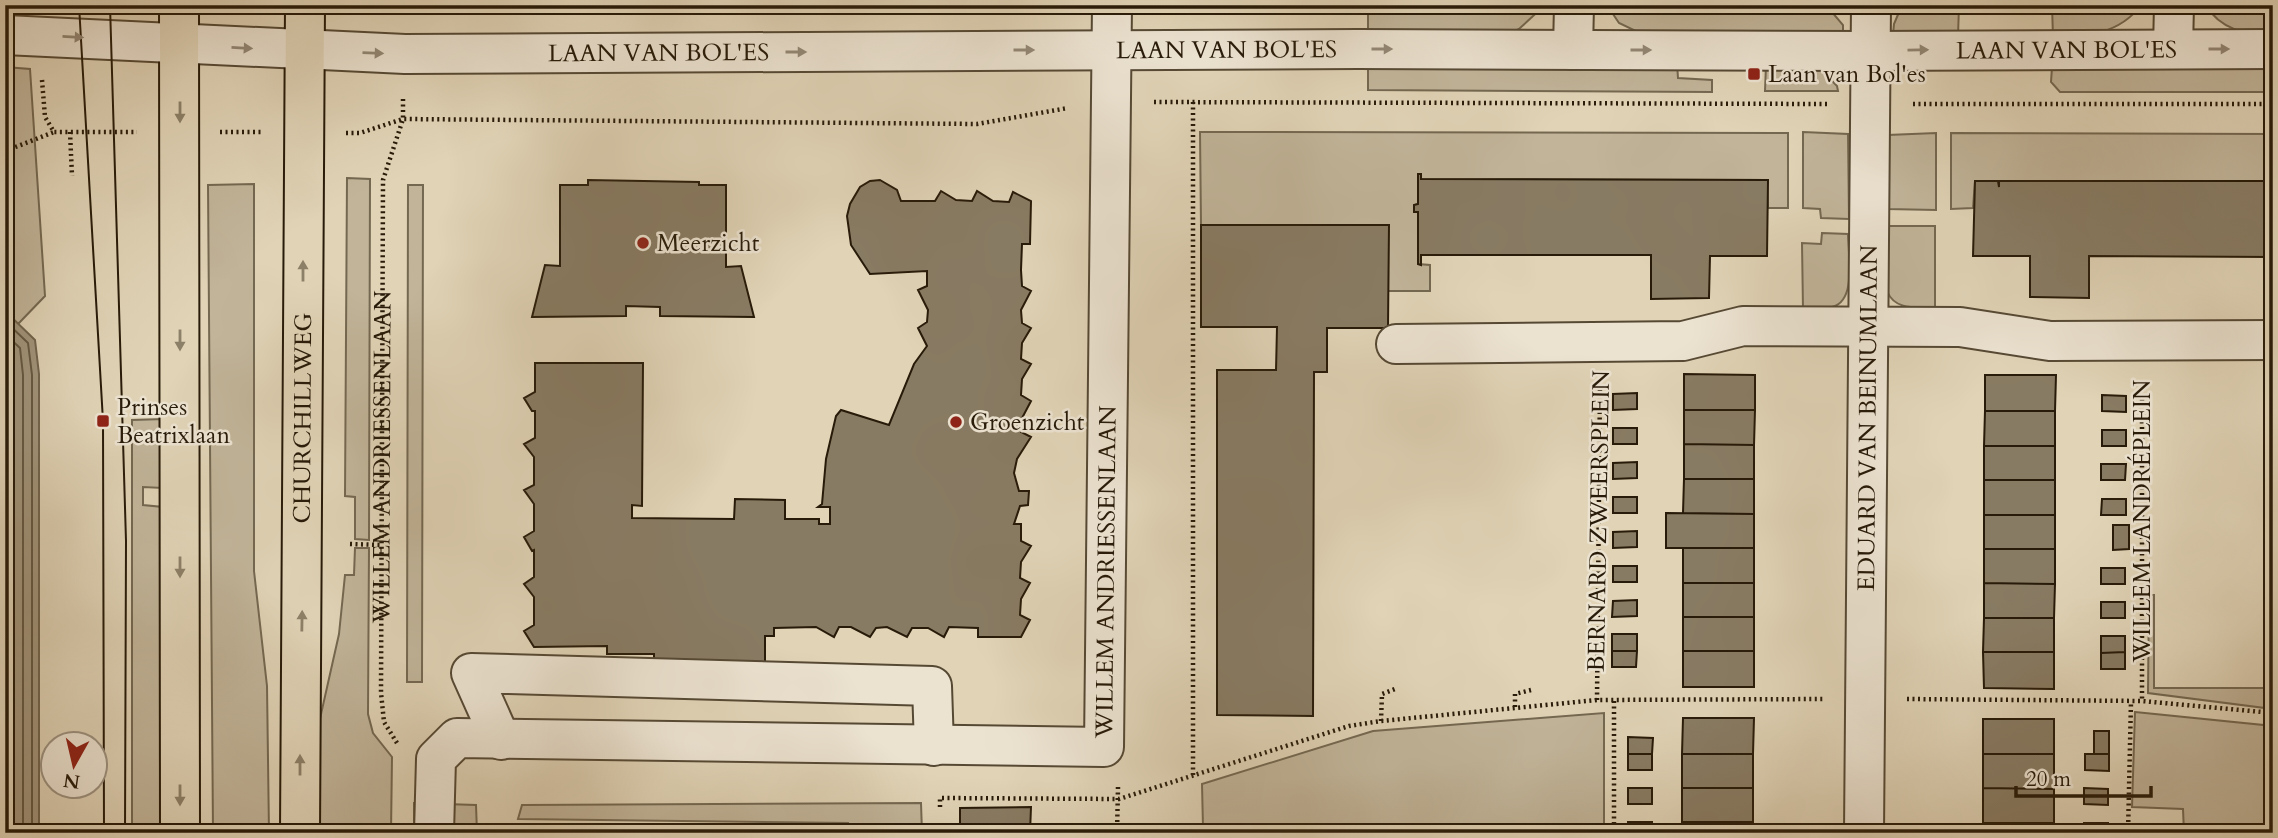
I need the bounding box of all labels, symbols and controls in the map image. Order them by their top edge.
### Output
one-way arrow [63,32,85,43]
street label: LAAN VAN BOL'ES [1116,33,1337,67]
street label: LAAN VAN BOL'ES [1956,33,2177,67]
street label: LAAN VAN BOL'ES [548,36,769,70]
one-way arrow [232,42,254,53]
one-way arrow [1371,43,1393,55]
one-way arrow [2208,43,2230,55]
one-way arrow [1013,44,1035,56]
one-way arrow [1630,44,1652,56]
one-way arrow [1907,45,1929,56]
one-way arrow [786,46,808,58]
one-way arrow [362,48,384,59]
place label: Laan van Bol'es [1768,58,1926,91]
marker: Laan van Bol'es [1746,66,1762,82]
one-way arrow [174,102,186,124]
place label: Meerzicht [657,227,760,260]
marker: Meerzicht [635,235,651,251]
street label: EDUARD VAN BEINUMLAAN [1850,244,1885,591]
one-way arrow [297,260,309,282]
street label: WILLEM ANDRIESSENLAAN [365,290,399,624]
street label: CHURCHILLWEG [285,313,320,523]
one-way arrow [174,329,186,351]
street label: BERNARD ZWEERSPLEIN [1580,369,1618,672]
street label: WILLEM LANDRÉPLEIN [2126,379,2159,663]
place label: Prinses Beatrixlaan [117,391,230,452]
street label: WILLEM ANDRIESSENLAAN [1088,405,1124,739]
place label: Groenzicht [970,406,1085,439]
marker: Prinses Beatrixlaan [95,413,111,429]
marker: Groenzicht [948,414,964,430]
one-way arrow [174,557,186,579]
one-way arrow [296,610,307,632]
north arrow [38,730,108,800]
one-way arrow [294,753,306,775]
scale bar [2016,754,2150,798]
text: 20 m [2026,765,2071,794]
text: N [61,767,82,795]
one-way arrow [174,784,186,806]

